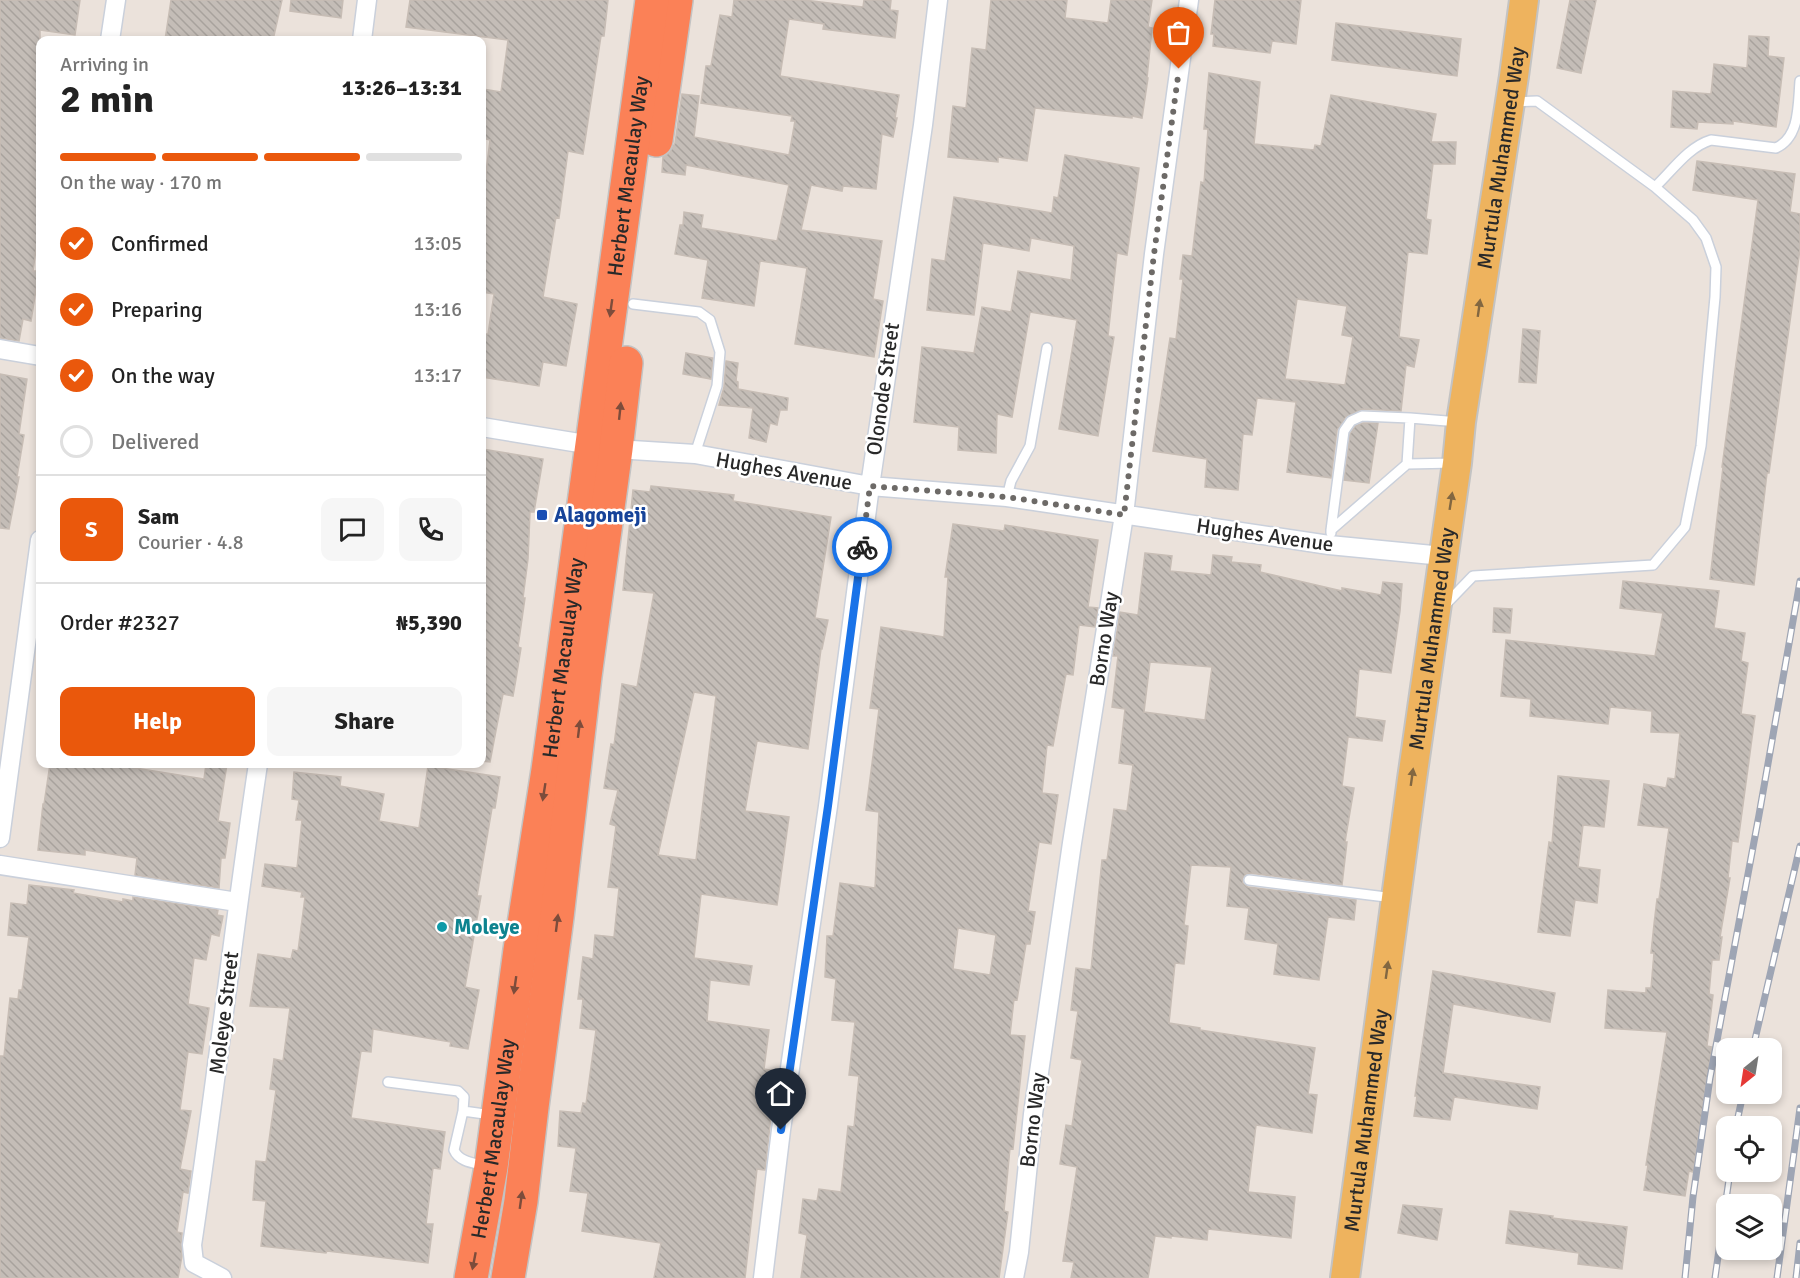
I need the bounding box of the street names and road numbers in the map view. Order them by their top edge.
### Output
street label: Murtula Muhammed Way [1472,45,1531,271]
street label: Herbert Macaulay Way [602,74,655,278]
street label: Olonode Street [861,321,905,457]
street label: Hughes Avenue [714,446,854,496]
street label: Hughes Avenue [1195,513,1335,557]
street label: Murtula Muhammed Way [1403,526,1461,752]
street label: Herbert Macaulay Way [537,556,590,760]
street label: Borno Way [1084,590,1124,688]
street label: Moleye Street [204,950,244,1076]
street label: Murtula Muhammed Way [1338,1007,1394,1233]
street label: Herbert Macaulay Way [465,1037,521,1241]
street label: Borno Way [1014,1071,1052,1169]

